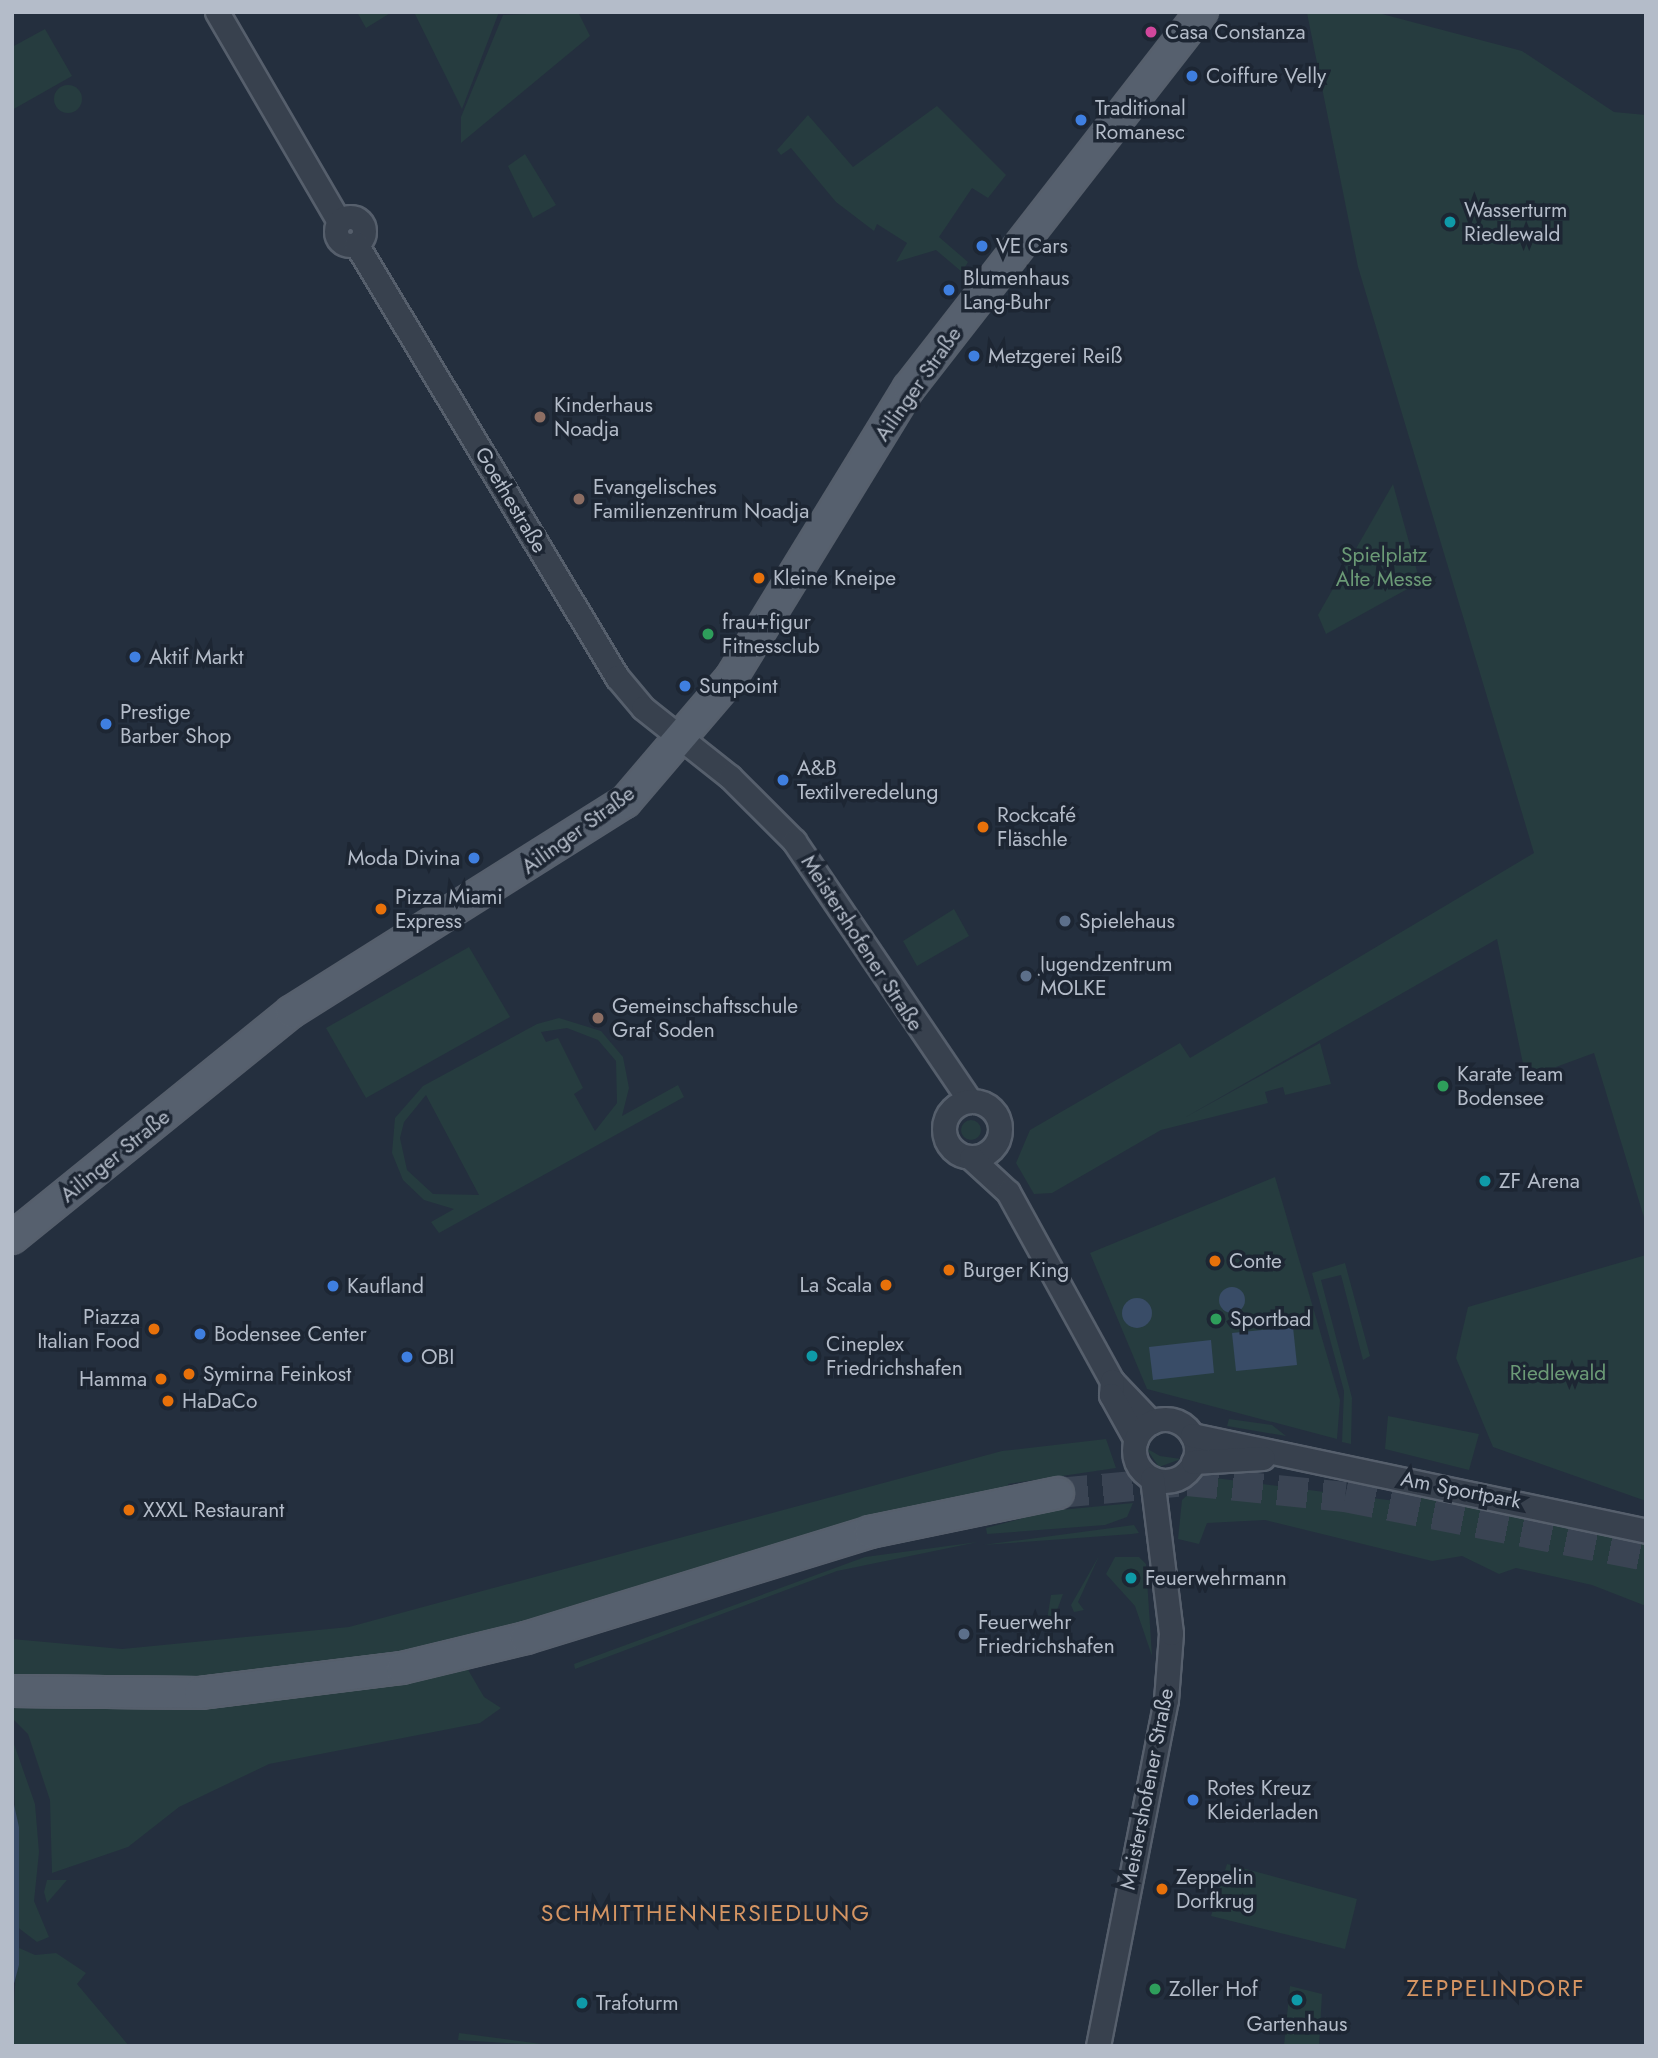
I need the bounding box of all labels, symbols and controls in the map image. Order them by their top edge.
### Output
place label: Casa Constanza [1165,19,1306,45]
marker: Casa Constanza [1143,24,1159,40]
place label: Coiffure Velly [1206,63,1326,89]
marker: Coiffure Velly [1184,68,1200,84]
place label: Traditional Romanesc [1095,95,1186,145]
marker: Traditional Romanesc [1073,112,1089,128]
place label: Wasserturm Riedlewald [1464,197,1567,247]
marker: Wasserturm Riedlewald [1442,214,1458,230]
place label: VE Cars [996,233,1068,259]
marker: VE Cars [974,238,990,254]
place label: Blumenhaus Lang-Buhr [963,265,1069,315]
marker: Blumenhaus Lang-Buhr [941,282,957,298]
street label: Ailinger Straße [869,322,967,446]
place label: Metzgerei Reiß [988,343,1122,369]
marker: Metzgerei Reiß [966,348,982,364]
place label: Kinderhaus Noadja [554,392,653,442]
marker: Kinderhaus Noadja [532,409,548,425]
street label: Goethestraße [470,443,552,557]
place label: Evangelisches Familienzentrum Noadja [593,474,809,524]
marker: Evangelisches Familienzentrum Noadja [571,491,587,507]
park label: Spielplatz Alte Messe [1336,542,1432,592]
place label: Kleine Kneipe [773,565,896,591]
marker: Kleine Kneipe [751,570,767,586]
place label: frau+figur Fitnessclub [722,609,820,659]
marker: frau+figur Fitnessclub [700,626,716,642]
place label: Aktif Markt [149,644,243,670]
marker: Aktif Markt [127,649,143,665]
place label: Sunpoint [699,673,778,699]
marker: Sunpoint [677,678,693,694]
place label: Prestige Barber Shop [120,699,231,749]
marker: Prestige Barber Shop [98,716,114,732]
place label: A&B Textilveredelung [797,755,938,805]
marker: A&B Textilveredelung [775,772,791,788]
street label: Ailinger Straße [517,781,639,879]
place label: Rockcafé Fläschle [997,802,1076,852]
marker: Rockcafé Fläschle [975,819,991,835]
place label: Moda Divina [348,845,460,871]
marker: Moda Divina [466,850,482,866]
street label: Meistershofener Straße [796,850,928,1036]
place label: Pizza Miami Express [395,884,503,934]
marker: Pizza Miami Express [373,901,389,917]
place label: Spielehaus [1079,908,1175,934]
marker: Spielehaus [1057,913,1073,929]
place label: Jugendzentrum MOLKE [1040,951,1173,1001]
marker: Jugendzentrum MOLKE [1018,968,1034,984]
place label: Gemeinschaftsschule Graf Soden [612,993,798,1043]
marker: Gemeinschaftsschule Graf Soden [590,1010,606,1026]
place label: Karate Team Bodensee [1457,1061,1563,1111]
marker: Karate Team Bodensee [1435,1078,1451,1094]
street label: Ailinger Straße [55,1104,175,1208]
place label: ZF Arena [1499,1168,1580,1194]
marker: ZF Arena [1477,1173,1493,1189]
place label: Conte [1229,1248,1282,1274]
marker: Conte [1207,1253,1223,1269]
place label: Burger King [963,1257,1069,1283]
marker: Burger King [941,1262,957,1278]
place label: La Scala [800,1272,872,1298]
place label: Kaufland [347,1273,424,1299]
marker: La Scala [878,1277,894,1293]
marker: Kaufland [325,1278,341,1294]
place label: Piazza Italian Food [37,1304,140,1354]
place label: Sportbad [1230,1306,1311,1332]
marker: Sportbad [1208,1311,1224,1327]
marker: Piazza Italian Food [146,1321,162,1337]
place label: Bodensee Center [214,1321,367,1347]
marker: Bodensee Center [192,1326,208,1342]
place label: Cineplex Friedrichshafen [826,1331,963,1381]
place label: OBI [421,1344,454,1370]
marker: Cineplex Friedrichshafen [804,1348,820,1364]
marker: OBI [399,1349,415,1365]
park label: Riedlewald [1510,1360,1606,1386]
place label: Symirna Feinkost [203,1361,351,1387]
place label: Hamma [79,1366,147,1392]
marker: Symirna Feinkost [181,1366,197,1382]
marker: Hamma [153,1371,169,1387]
place label: HaDaCo [182,1388,257,1414]
marker: HaDaCo [160,1393,176,1409]
street label: Am Sportpark [1399,1466,1523,1514]
place label: XXXL Restaurant [143,1497,284,1523]
marker: XXXL Restaurant [121,1502,137,1518]
place label: Feuerwehrmann [1145,1565,1287,1591]
marker: Feuerwehrmann [1123,1570,1139,1586]
place label: Feuerwehr Friedrichshafen [978,1609,1115,1659]
marker: Feuerwehr Friedrichshafen [956,1626,972,1642]
street label: Meistershofener Straße [1115,1686,1179,1892]
place label: Rotes Kreuz Kleiderladen [1207,1775,1319,1825]
marker: Rotes Kreuz Kleiderladen [1185,1792,1201,1808]
place label: Zeppelin Dorfkrug [1176,1864,1254,1914]
marker: Zeppelin Dorfkrug [1154,1881,1170,1897]
district label: SCHMITTHENNERSIEDLUNG [543,1899,869,1927]
district label: ZEPPELINDORF [1408,1974,1584,2002]
place label: Zoller Hof [1169,1976,1258,2002]
marker: Zoller Hof [1147,1981,1163,1997]
place label: Trafoturm [596,1990,679,2016]
marker: Gartenhaus [1289,1992,1305,2008]
marker: Trafoturm [574,1995,590,2011]
place label: Gartenhaus [1246,2011,1348,2037]

